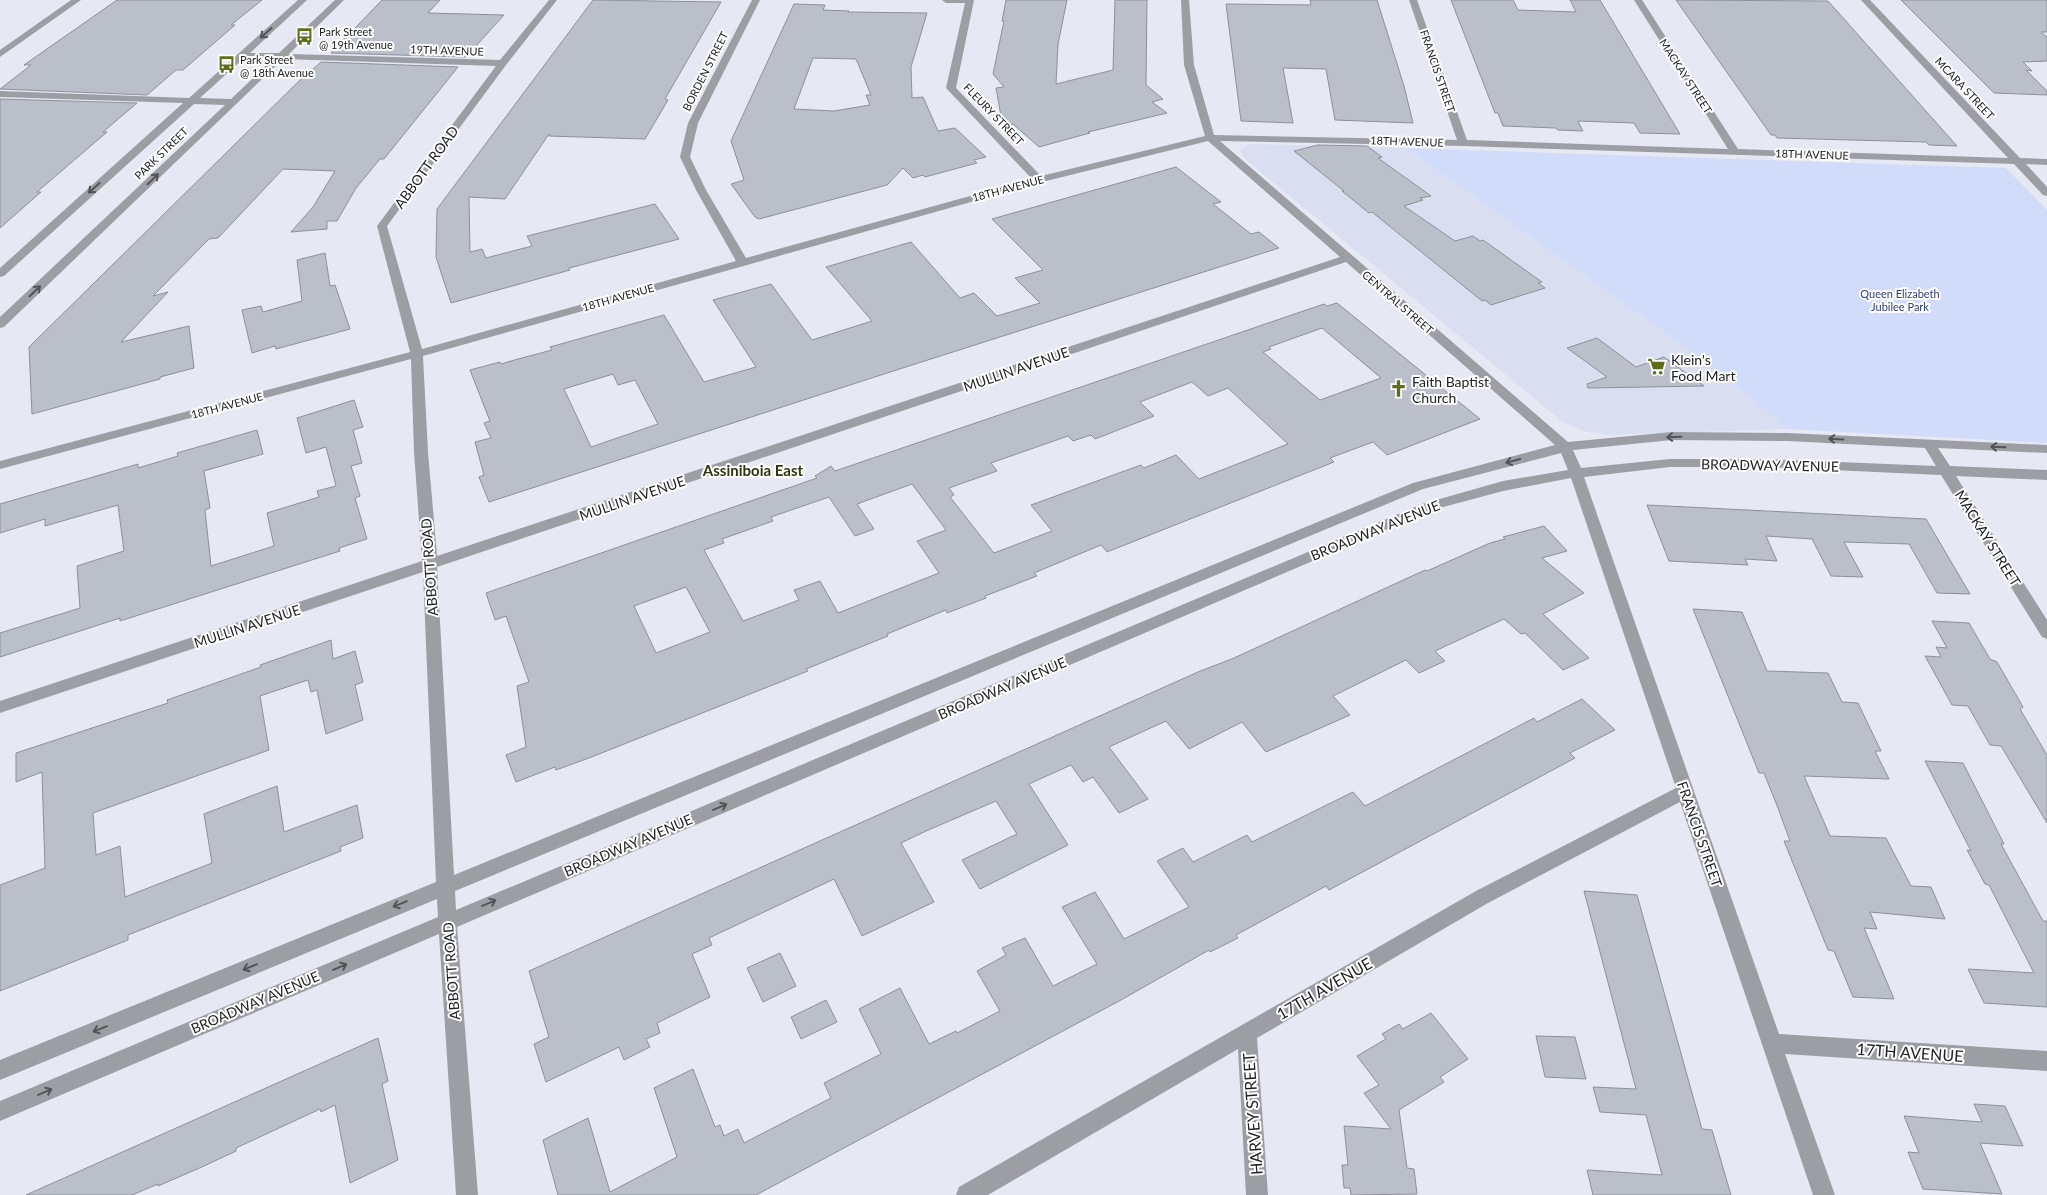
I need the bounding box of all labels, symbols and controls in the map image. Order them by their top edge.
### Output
place label: Park Street @ 19th Avenue [319,25,393,51]
one-way arrow [260,27,273,38]
bus stop icon: Park Street @ 19th Avenue [295,27,315,47]
street label: FRANCIS STREET [1418,28,1458,115]
street label: BORDEN STREET [679,29,731,113]
street label: MACKAY STREET [1657,36,1715,116]
street label: 19TH AVENUE [410,42,484,58]
place label: Park Street @ 18th Avenue [240,53,314,79]
street label: MCARA STREET [1933,54,1997,122]
bus stop icon: Park Street @ 18th Avenue [216,55,236,75]
street label: FLEURY STREET [961,80,1027,148]
street label: ABBOTT ROAD [390,122,462,212]
street label: PARK STREET [132,124,191,182]
street label: 18TH AVENUE [1370,133,1444,149]
street label: 18TH AVENUE [1775,146,1849,162]
street label: 18TH AVENUE [971,172,1045,204]
one-way arrow [147,173,159,185]
one-way arrow [87,182,100,194]
street label: CENTRAL STREET [1360,268,1436,337]
street label: 18TH AVENUE [581,281,655,313]
one-way arrow [29,285,42,297]
park label: Queen Elizabeth Jubilee Park [1860,287,1940,313]
street label: MULLIN AVENUE [961,343,1071,395]
place label: Klein's Food Mart [1671,351,1735,384]
supermarket icon: Klein's Food Mart [1647,357,1667,377]
place label: Faith Baptist Church [1412,373,1489,406]
church icon: Faith Baptist Church [1388,379,1408,399]
street label: 18TH AVENUE [190,389,264,421]
one-way arrow [1666,432,1682,441]
one-way arrow [1828,435,1844,444]
one-way arrow [1991,442,2007,452]
street label: BROADWAY AVENUE [1701,455,1839,475]
one-way arrow [1506,457,1522,466]
district label: Assiniboia East [702,461,804,479]
street label: MULLIN AVENUE [577,472,687,524]
street label: MACKAY STREET [1952,487,2025,590]
street label: BROADWAY AVENUE [1308,496,1442,564]
street label: ABBOTT ROAD [417,518,441,616]
street label: MULLIN AVENUE [192,601,302,651]
street label: BROADWAY AVENUE [935,653,1069,723]
street label: FRANCIS STREET [1674,779,1726,890]
one-way arrow [712,801,727,811]
street label: BROADWAY AVENUE [561,810,695,880]
one-way arrow [481,898,496,908]
one-way arrow [393,900,408,910]
street label: ABBOTT ROAD [439,922,463,1020]
street label: 17TH AVENUE [1273,953,1375,1023]
one-way arrow [332,961,347,970]
one-way arrow [243,962,258,972]
street label: BROADWAY AVENUE [188,967,322,1037]
one-way arrow [92,1025,107,1034]
street label: 17TH AVENUE [1856,1039,1964,1065]
street label: HARVEY STREET [1238,1052,1266,1176]
one-way arrow [37,1086,52,1096]

